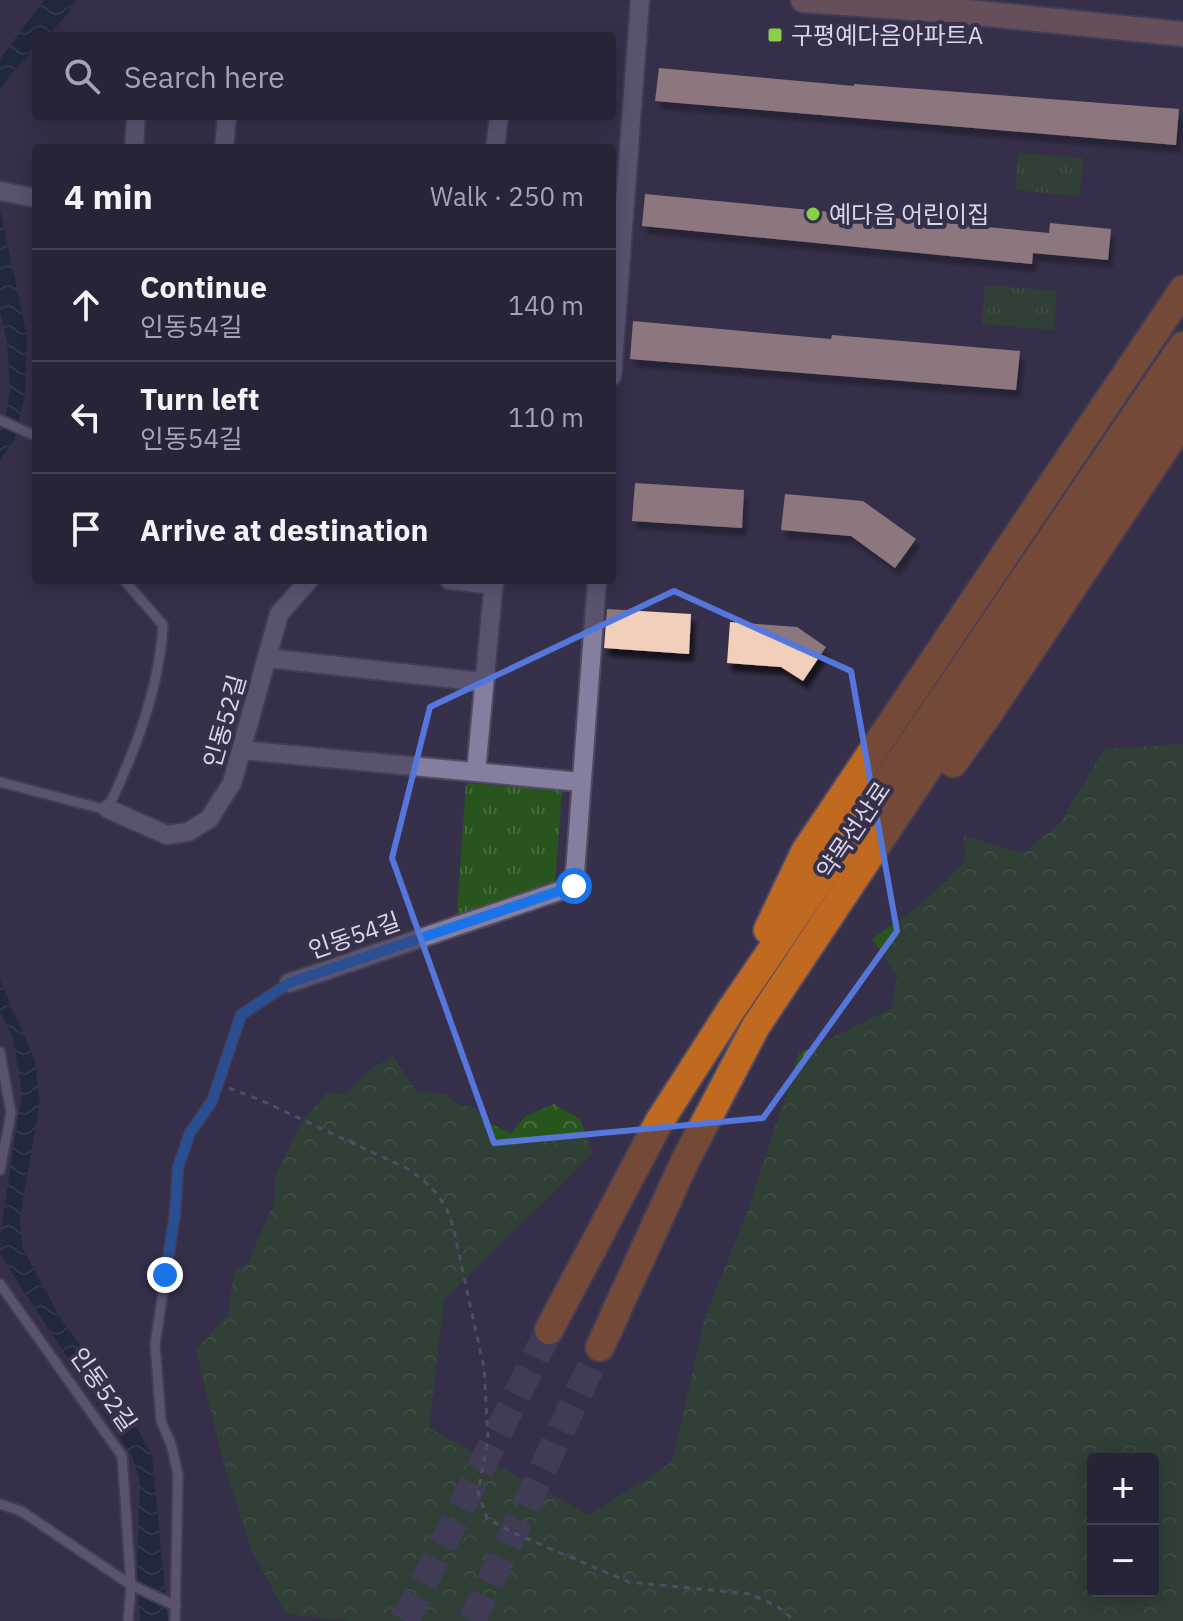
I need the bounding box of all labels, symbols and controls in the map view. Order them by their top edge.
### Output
place label: 구평예다음아파트A [791,19,983,51]
marker: 구평예다음아파트A [766,26,784,44]
search box [32,32,616,120]
icon: search [60,54,104,98]
text: Search here [124,57,285,96]
text: 4 min [64,174,153,218]
text: Walk · 250 m [430,179,584,213]
place label: 예다음 어린이집 [829,198,989,230]
marker: 예다음 어린이집 [804,205,822,223]
text: Continue [140,267,267,306]
icon: ahead [64,283,108,327]
text: 140 m [508,288,584,322]
text: 인동54길 [140,309,243,343]
text: Turn left [140,379,259,418]
icon: left [64,395,108,439]
text: 110 m [508,400,584,434]
text: 인동54길 [140,421,243,455]
icon: arrive [64,507,108,551]
text: Arrive at destination [140,510,428,549]
street label: 인동52길 [196,671,252,771]
street label: 약목선산로 [809,775,897,885]
route start [556,868,592,904]
street label: 인동54길 [304,904,404,966]
route end [147,1257,183,1293]
street label: 인동52길 [64,1341,144,1437]
map controls [1087,1453,1159,1597]
button: + [1087,1453,1159,1525]
button: − [1087,1525,1159,1597]

